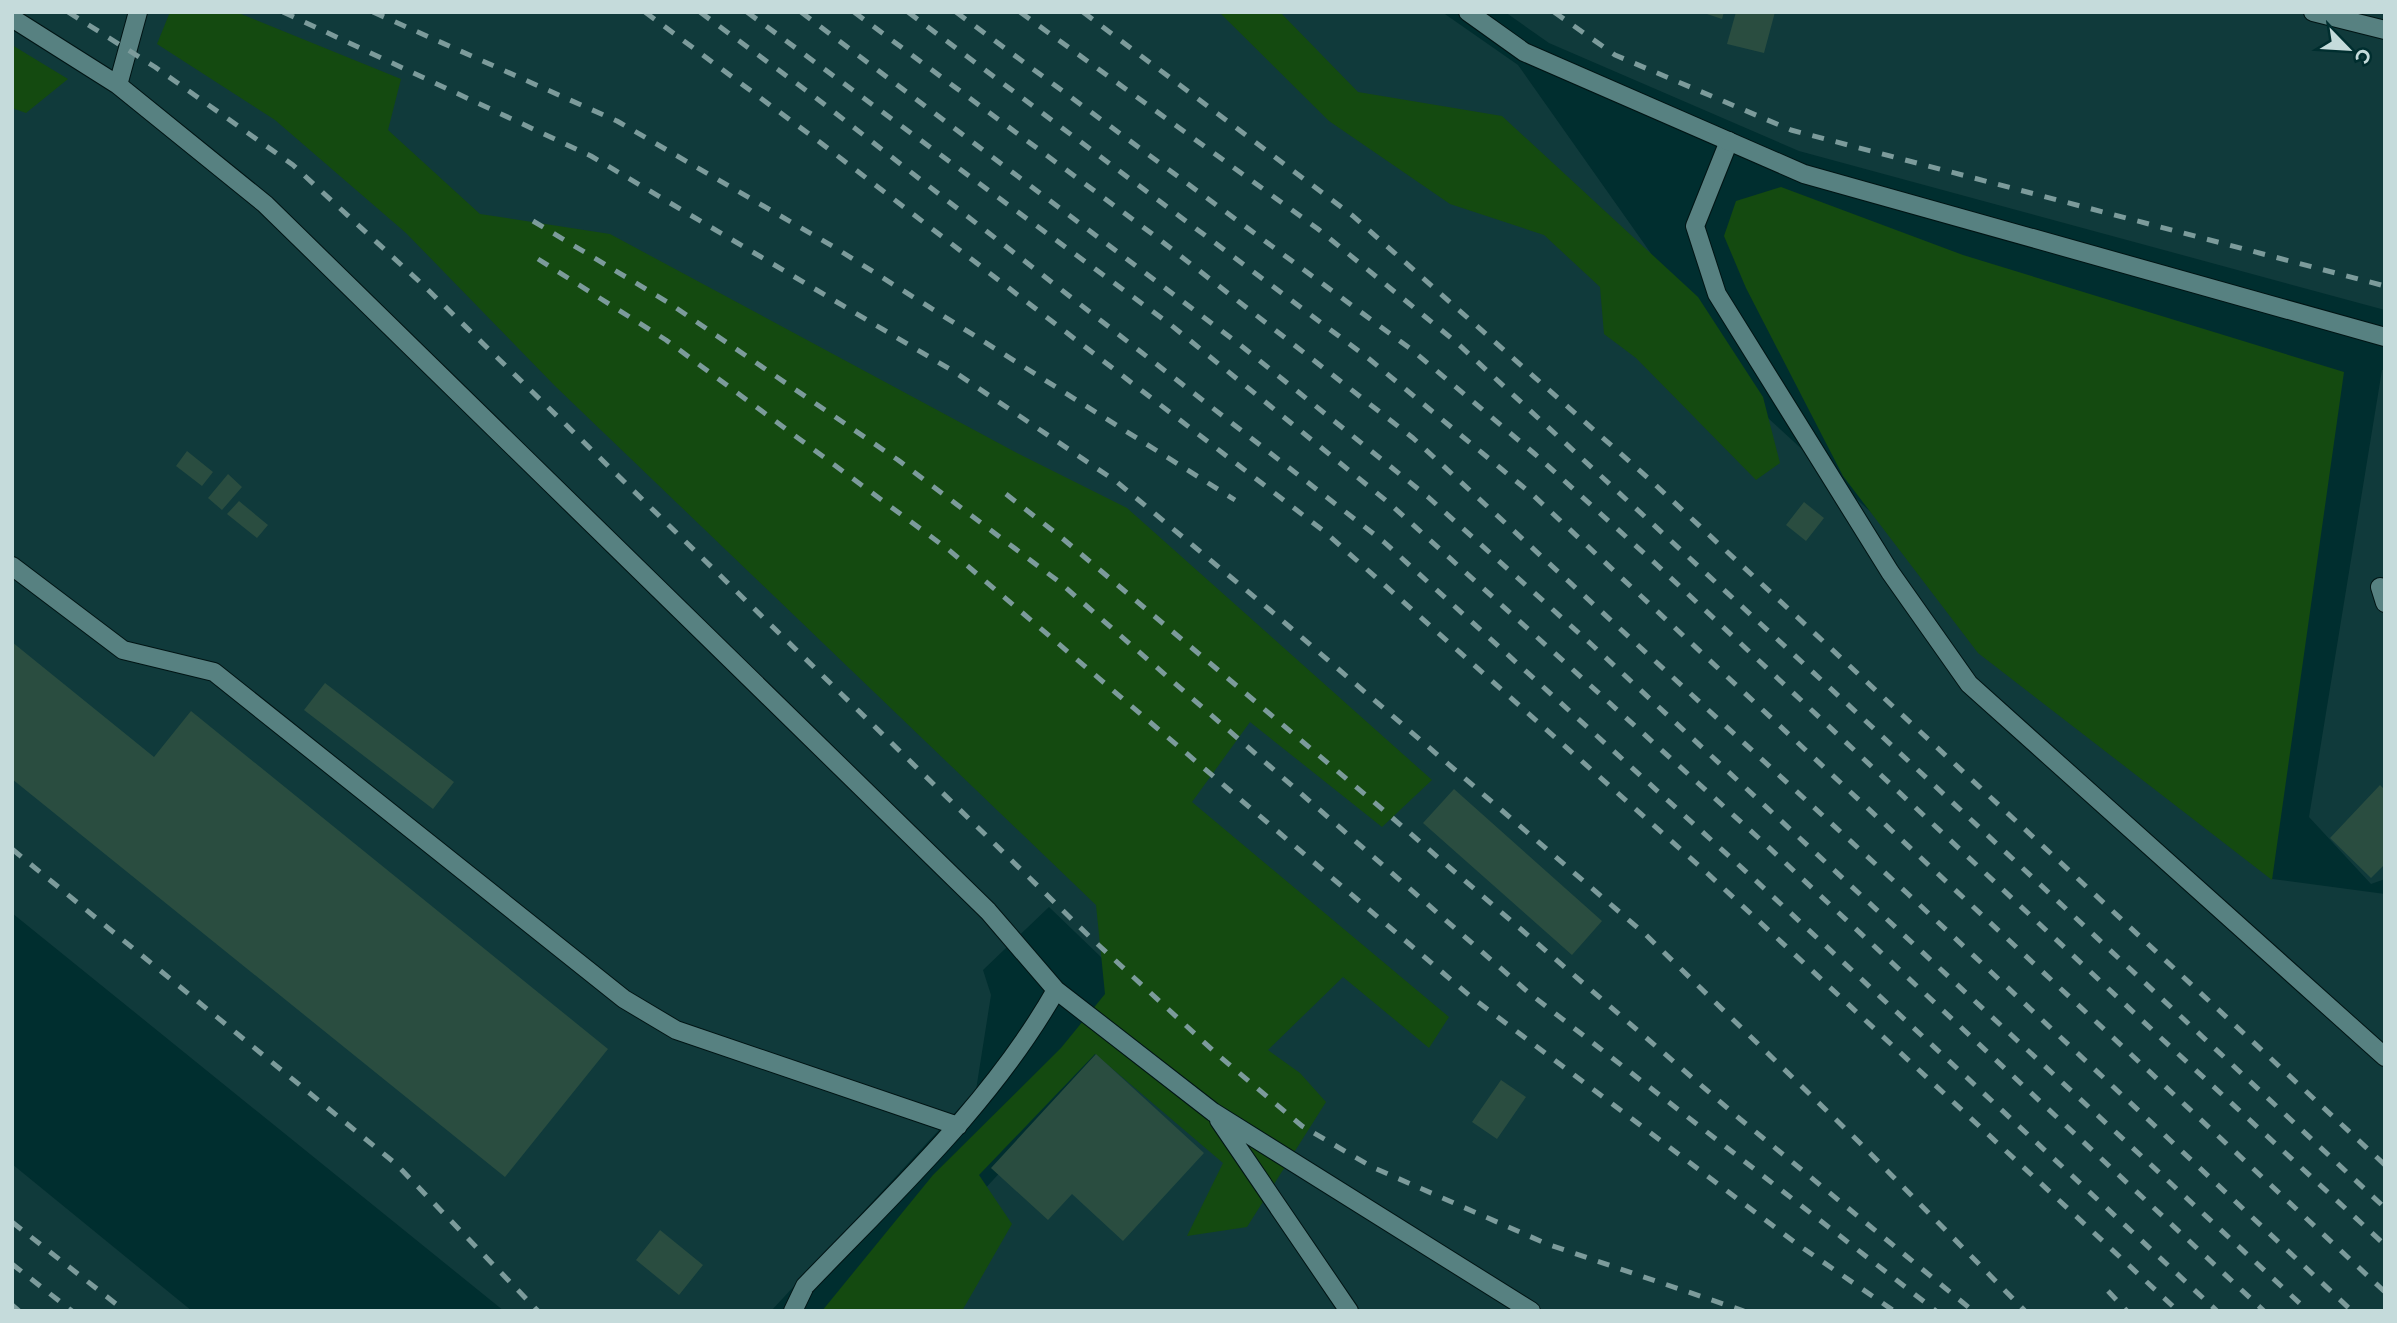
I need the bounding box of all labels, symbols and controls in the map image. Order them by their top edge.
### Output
north arrow [2313,14,2383,84]
text: С [2350,45,2376,67]

